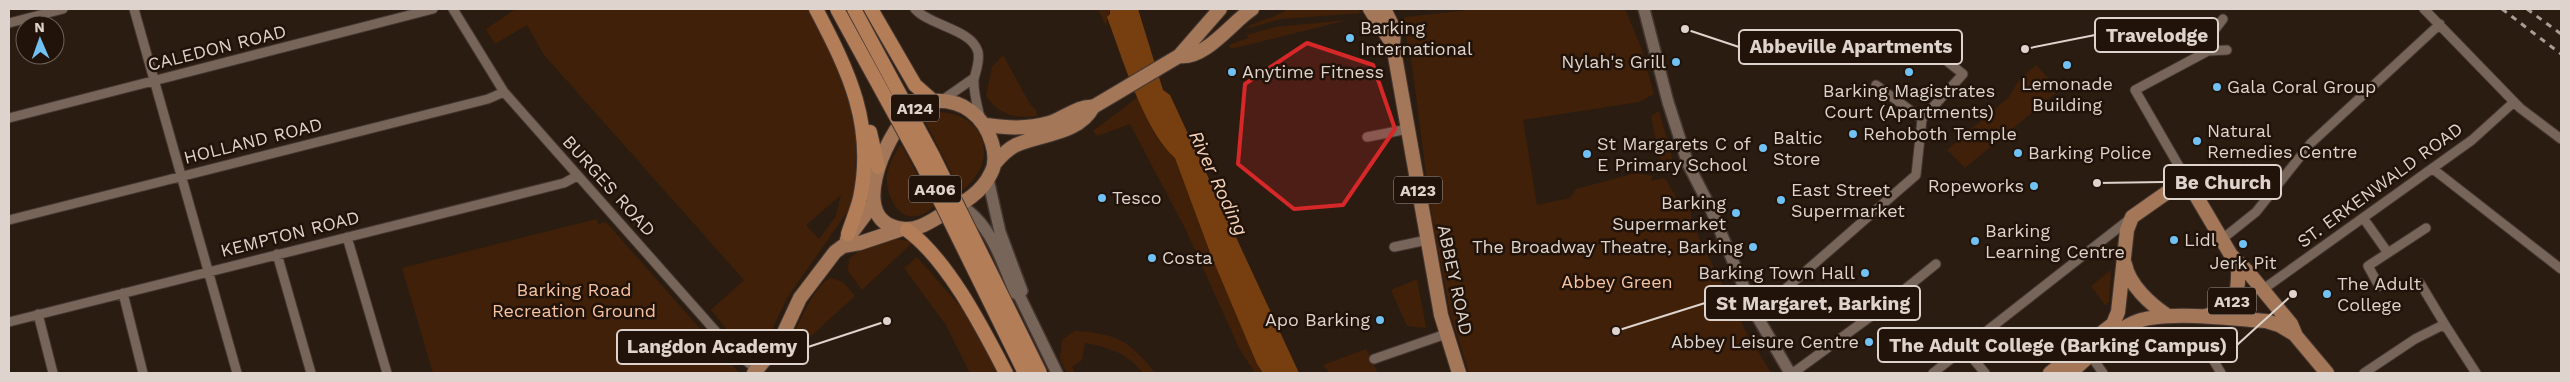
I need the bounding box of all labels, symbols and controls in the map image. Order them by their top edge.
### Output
north arrow [15,15,65,65]
place label: Barking International [1360,17,1473,59]
callout: Travelodge [2095,18,2218,52]
text: N [34,19,45,35]
street label: CALEDON ROAD [145,20,288,75]
text: Travelodge [2106,24,2208,47]
callout: Abbeville Apartments [1739,30,1962,64]
marker: Barking International [1344,32,1356,44]
text: Abbeville Apartments [1750,35,1952,58]
place label: Nylah's Grill [1561,51,1666,72]
marker: Nylah's Grill [1670,56,1682,68]
marker: Lemonade Building [2061,59,2073,71]
place label: Anytime Fitness [1242,61,1384,82]
marker: Anytime Fitness [1226,66,1238,78]
marker: Barking Magistrates Court (Apartments) [1903,66,1915,78]
place label: Lemonade Building [2021,73,2113,115]
place label: Gala Coral Group [2227,76,2376,97]
place label: Barking Magistrates Court (Apartments) [1823,80,1995,122]
marker: Gala Coral Group [2211,81,2223,93]
road number: A124 [891,95,939,122]
street label: HOLLAND ROAD [181,113,324,168]
street label: ST. ERKENWALD ROAD [2293,118,2466,252]
place label: Natural Remedies Centre [2207,120,2357,162]
place label: Rehoboth Temple [1863,123,2017,144]
water label: River Roding [1184,127,1253,240]
place label: Baltic Store [1773,127,1823,169]
marker: Rehoboth Temple [1847,128,1859,140]
street label: BURGES ROAD [559,131,660,240]
place label: St Margarets C of E Primary School [1597,133,1751,175]
marker: Natural Remedies Centre [2191,135,2203,147]
marker: Baltic Store [1757,142,1769,154]
place label: Barking Police [2028,142,2152,163]
marker: Barking Police [2012,147,2024,159]
marker: St Margarets C of E Primary School [1581,148,1593,160]
callout: Be Church [2164,165,2281,199]
text: Be Church [2175,171,2271,194]
road number: A406 [909,175,961,202]
place label: Ropeworks [1928,175,2024,196]
road number: A123 [1394,176,1442,204]
place label: East Street Supermarket [1791,179,1905,221]
marker: Ropeworks [2028,180,2040,192]
place label: Tesco [1112,187,1162,208]
marker: Tesco [1096,192,1108,204]
place label: Barking Supermarket [1612,192,1726,234]
marker: East Street Supermarket [1775,194,1787,206]
street label: KEMPTON ROAD [218,206,362,261]
marker: Barking Supermarket [1730,207,1742,219]
place label: Barking Learning Centre [1985,220,2125,262]
street label: ABBEY ROAD [1434,223,1477,337]
place label: Lidl [2184,229,2217,250]
marker: Lidl [2168,234,2180,246]
marker: Barking Learning Centre [1969,235,1981,247]
place label: The Broadway Theatre, Barking [1472,236,1743,257]
marker: Jerk Pit [2237,238,2249,250]
marker: The Broadway Theatre, Barking [1747,241,1759,253]
place label: Costa [1162,247,1212,268]
marker: Costa [1146,252,1158,264]
place label: Jerk Pit [2209,252,2277,273]
place label: Barking Town Hall [1698,262,1855,283]
marker: Barking Town Hall [1859,267,1871,279]
park label: Abbey Green [1561,271,1673,292]
place label: The Adult College [2337,273,2422,315]
park label: Barking Road Recreation Ground [492,279,656,321]
callout: St Margaret, Barking [1705,286,1920,320]
road number: A123 [2208,288,2256,314]
marker: The Adult College [2321,288,2333,300]
text: St Margaret, Barking [1716,292,1910,315]
place label: Apo Barking [1265,309,1370,330]
marker: Apo Barking [1374,314,1386,326]
callout: The Adult College (Barking Campus) [1878,328,2237,362]
callout: Langdon Academy [617,330,808,364]
place label: Abbey Leisure Centre [1671,331,1859,352]
text: The Adult College (Barking Campus) [1889,334,2227,357]
text: Langdon Academy [627,335,797,358]
marker: Abbey Leisure Centre [1863,336,1875,348]

